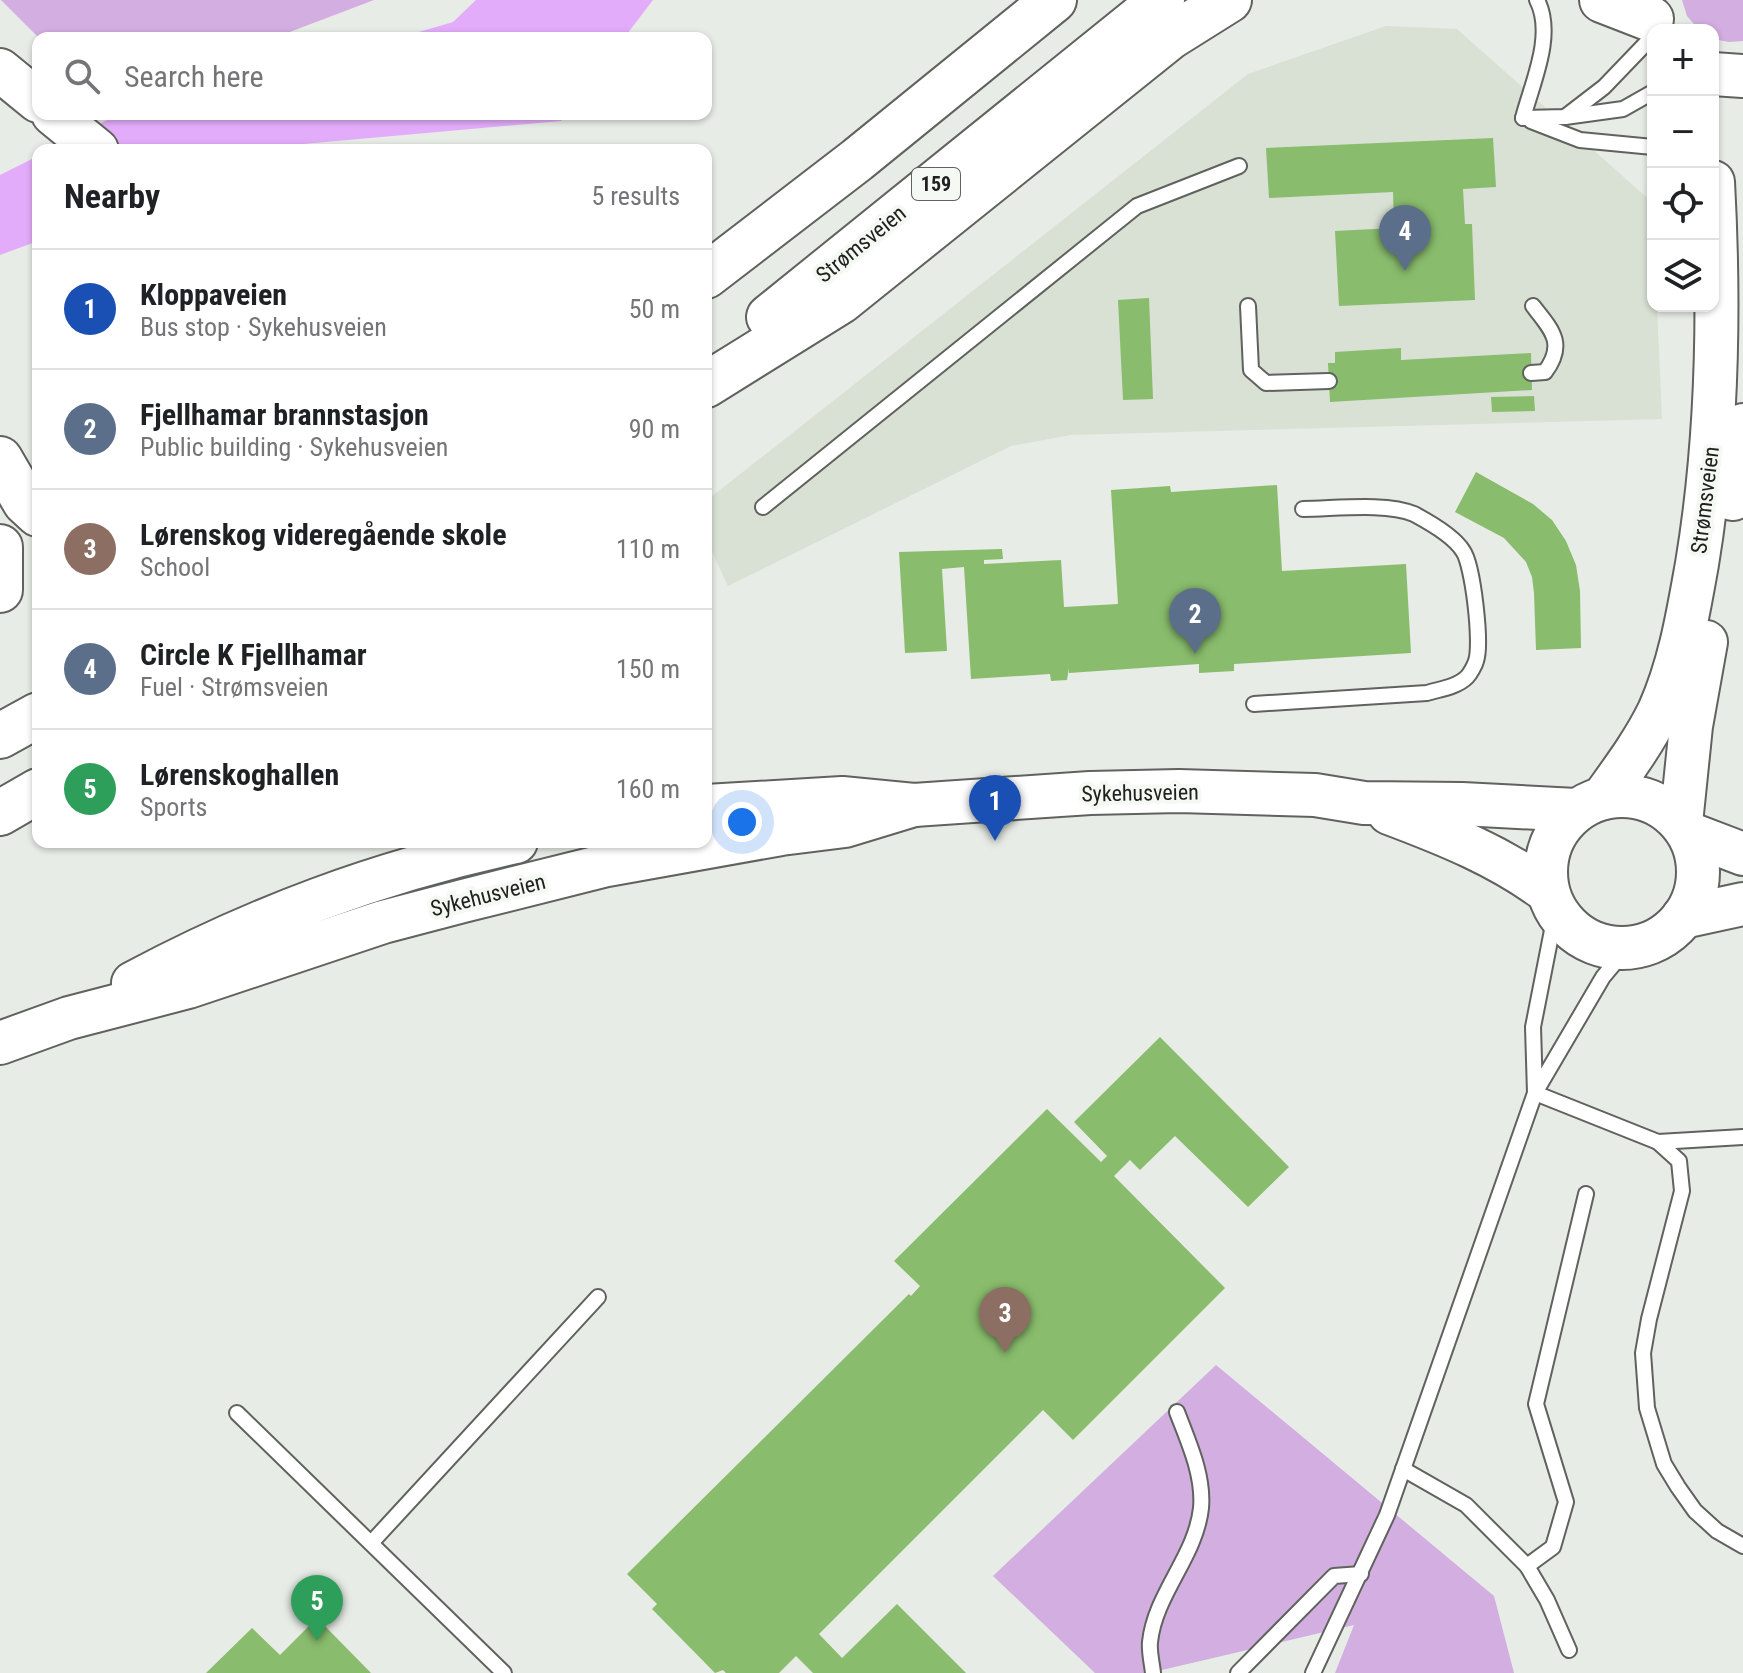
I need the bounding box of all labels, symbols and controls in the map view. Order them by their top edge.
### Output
map controls [1647,24,1719,312]
button: + [1647,24,1719,96]
search box [32,32,712,120]
icon: search [60,54,104,98]
text: Search here [124,59,264,94]
button: − [1647,96,1719,168]
road number: 159 [912,168,960,200]
button: locate [1647,168,1719,240]
text: Nearby [64,176,160,216]
text: 5 results [591,181,680,211]
street label: Strømsveien [811,200,911,288]
pin: 4 [1379,205,1431,271]
button: layers [1647,240,1719,312]
text: Kloppaveien [140,277,287,312]
text: 1 [83,294,97,324]
text: 50 m [629,294,680,324]
text: Bus stop · Sykehusveien [140,312,387,342]
text: Fjellhamar brannstasjon [140,397,429,432]
text: 2 [83,414,97,444]
text: 90 m [629,414,680,444]
text: Public building · Sykehusveien [140,432,448,462]
street label: Strømsveien [1686,445,1724,555]
text: Lørenskog videregående skole [140,517,507,552]
text: 3 [83,534,97,564]
text: 110 m [616,534,680,564]
text: School [140,552,210,582]
pin: 2 [1169,588,1221,654]
text: Circle K Fjellhamar [140,637,367,672]
text: 4 [83,654,97,684]
text: 150 m [616,654,680,684]
text: Fuel · Strømsveien [140,672,329,702]
text: Lørenskoghallen [140,757,339,792]
text: 5 [83,774,97,804]
text: 160 m [616,774,680,804]
pin: 1 [969,775,1021,841]
street label: Sykehusveien [1081,779,1199,807]
text: Sports [140,792,207,822]
your location [722,802,762,842]
street label: Sykehusveien [428,869,548,921]
pin: 3 [979,1287,1031,1353]
pin: 5 [291,1575,343,1641]

